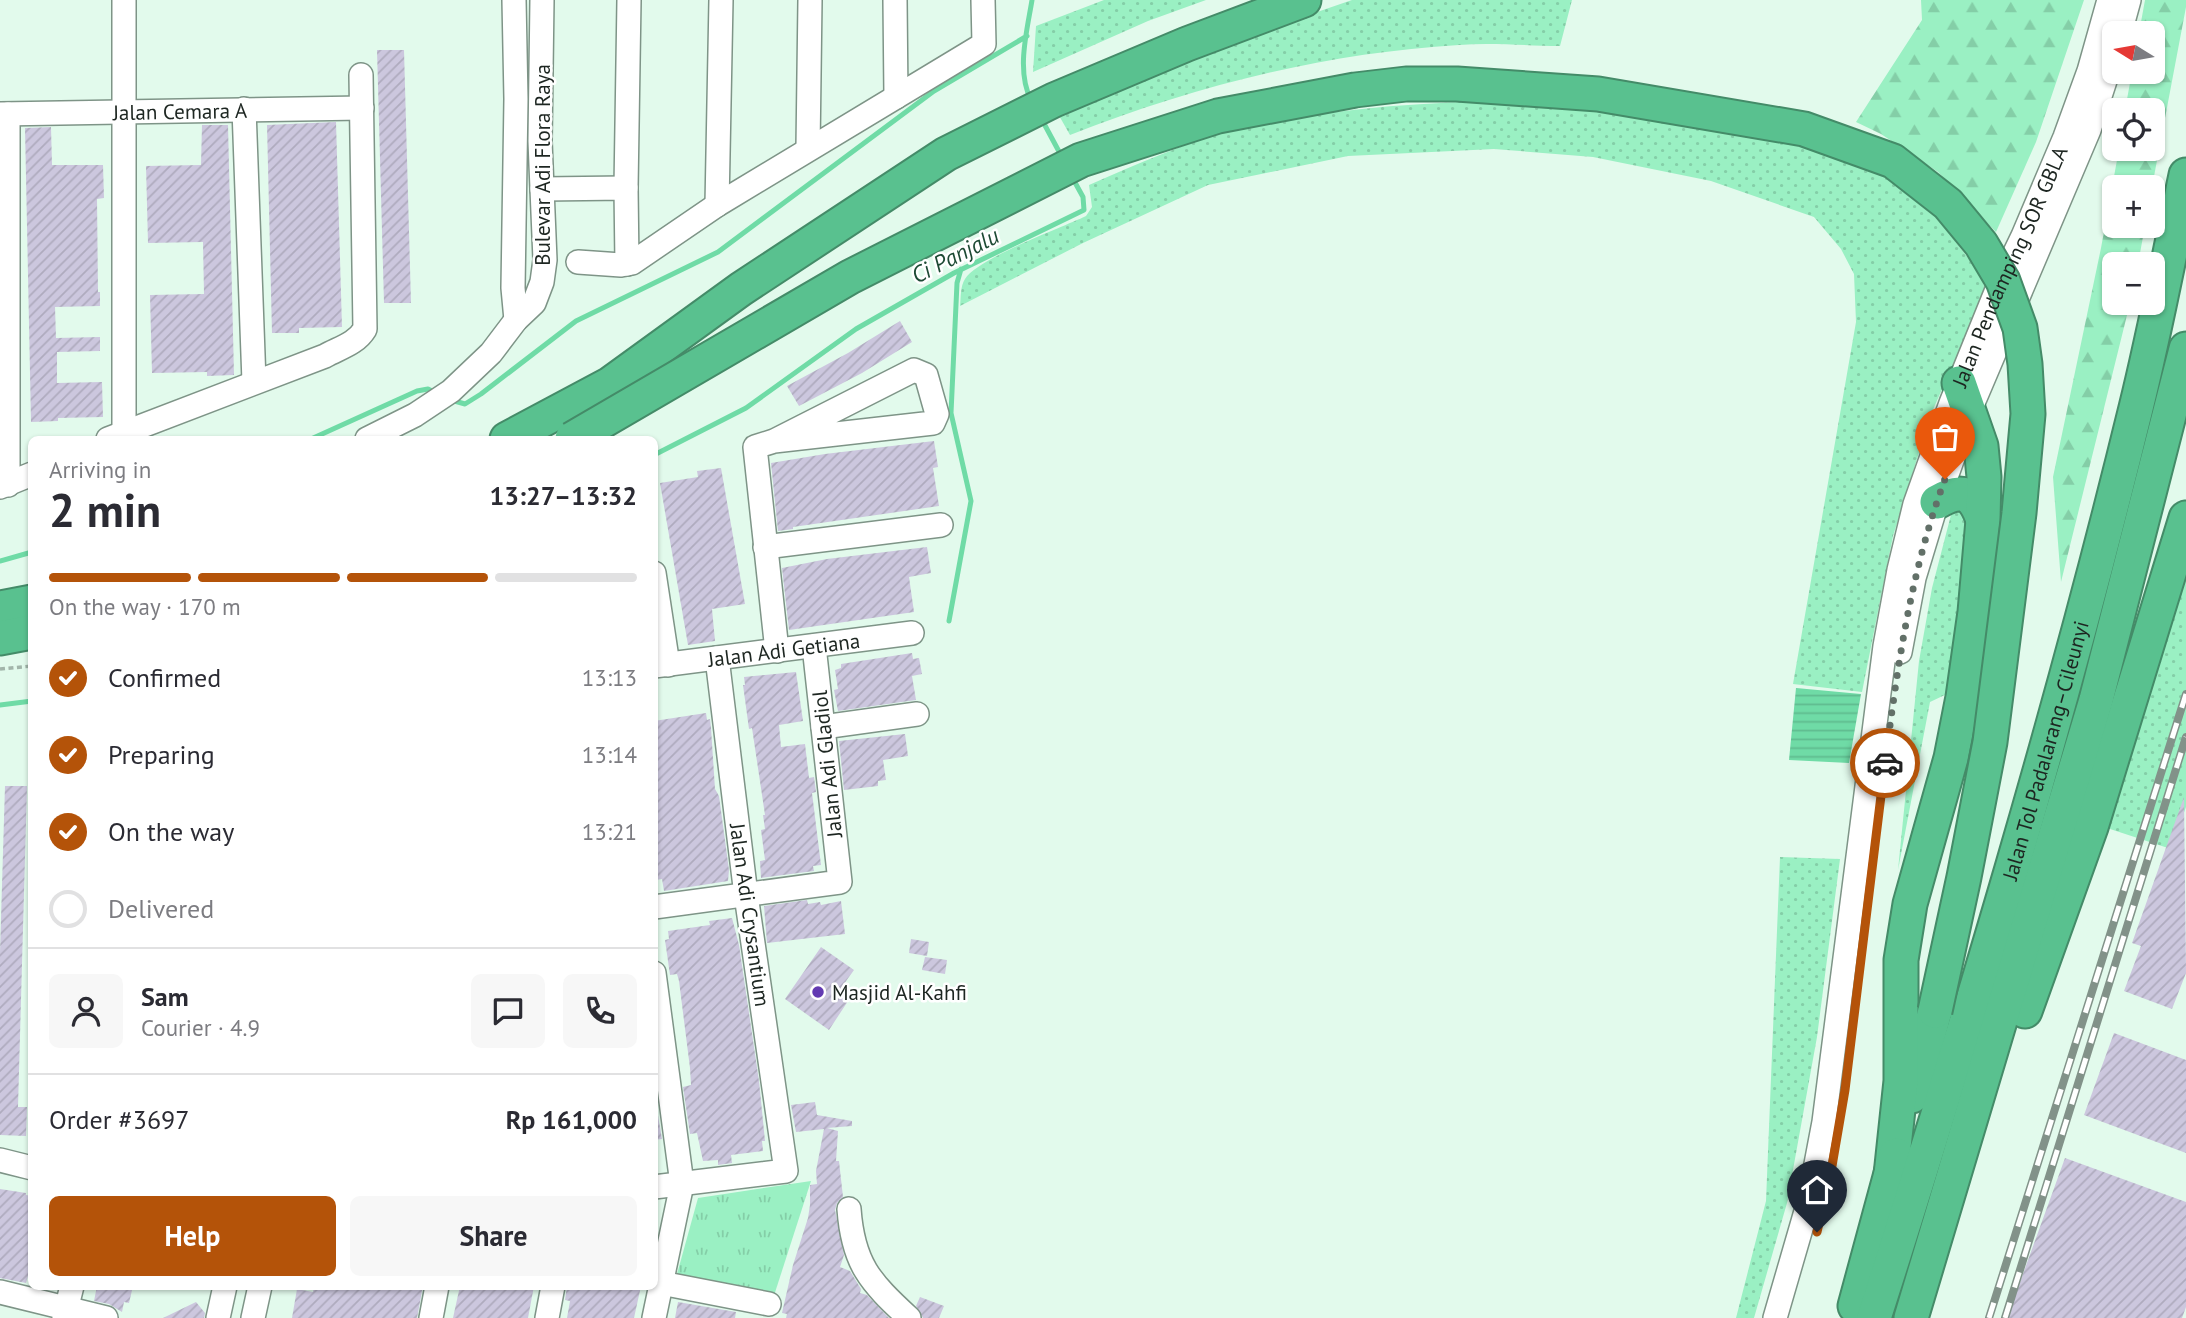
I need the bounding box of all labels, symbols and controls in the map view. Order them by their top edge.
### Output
north arrow [2102,21,2165,84]
map controls [2102,21,2165,315]
street label: Bulevar Adi Flora Raya [529,64,556,266]
street label: Jalan Cemara A [112,96,248,126]
button: locate [2102,98,2165,161]
street label: Jalan Pendamping SOR GBLA [1945,141,2073,392]
button: + [2102,175,2165,238]
water label: Ci Panjalu [906,221,1004,289]
button: − [2102,252,2165,315]
pin [1915,407,1975,479]
icon: bag [1926,418,1964,456]
text: Arriving in [49,455,151,484]
text: 13:27–13:32 [490,479,637,512]
text: 2 min [49,480,161,540]
text: On the way · 170 m [49,592,241,621]
street label: Jalan Tol Padalarang–Cileunyi [1996,618,2094,884]
street label: Jalan Adi Getiana [705,626,862,673]
icon: check [49,659,87,697]
text: Confirmed [108,661,221,694]
text: 13:13 [582,663,637,692]
street label: Jalan Adi Gladiol [806,689,848,840]
courier [1850,728,1920,798]
icon: check [49,736,87,774]
text: Preparing [108,738,215,771]
text: 13:14 [582,740,637,769]
icon: car [1866,744,1904,782]
icon: check [49,813,87,851]
text: On the way [108,815,234,848]
text: 13:21 [582,817,637,846]
street label: Jalan Adi Crysantium [724,821,776,1008]
text: Delivered [108,892,214,925]
button: person [49,974,123,1048]
button: chat [471,974,545,1048]
button: phone [563,974,637,1048]
place label: Masjid Al-Kahfi [832,979,967,1006]
text: Sam [141,980,189,1013]
marker: Masjid Al-Kahfi [810,984,826,1000]
text: Courier · 4.9 [141,1013,260,1042]
text: Order #3697 [49,1103,189,1136]
text: Rp 161,000 [506,1103,637,1136]
pin [1787,1160,1847,1232]
icon: home [1798,1171,1836,1209]
button: Help [49,1196,336,1276]
button: Share [350,1196,637,1276]

